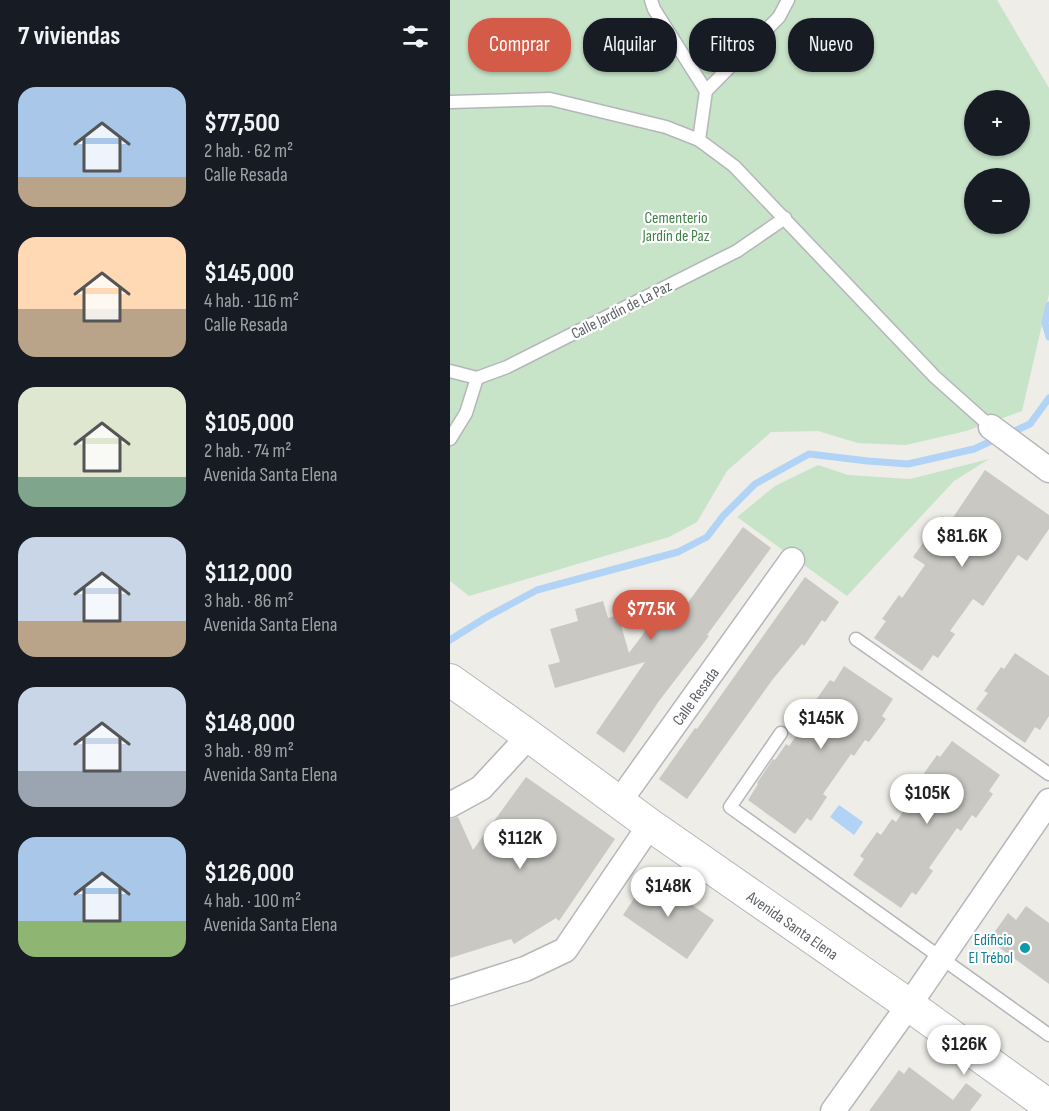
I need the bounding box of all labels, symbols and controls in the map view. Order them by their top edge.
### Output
chip: Comprar [468,18,571,72]
chip: Alquilar [583,18,677,72]
chip: Filtros [689,18,776,72]
chip: Nuevo [788,18,874,72]
icon: filters [399,20,432,53]
text: 7 viviendas [18,21,120,52]
map controls [964,90,1030,234]
button: + [964,90,1030,156]
text: $77,500 [204,108,280,139]
icon: home [66,111,138,183]
text: 2 hab. · 62 m² [204,139,293,163]
text: Calle Resada [204,163,288,187]
button: − [964,168,1030,234]
park label: Cementerio Jardín de Paz [642,209,710,246]
text: $145,000 [204,258,294,289]
icon: home [66,261,138,333]
street label: Calle Jardín de La Paz [568,277,675,344]
text: 4 hab. · 116 m² [204,289,299,313]
text: Calle Resada [204,313,288,337]
text: $105,000 [204,408,294,439]
icon: home [66,411,138,483]
text: 2 hab. · 74 m² [204,439,291,463]
text: Avenida Santa Elena [204,463,338,487]
pin: $81.6K [913,517,1011,568]
text: $81.6K [936,524,988,548]
text: $112,000 [204,558,292,589]
icon: home [66,561,138,633]
text: 3 hab. · 86 m² [204,589,294,613]
pin: $77.5K [602,590,700,641]
text: $77.5K [626,597,676,621]
text: Avenida Santa Elena [204,613,338,637]
street label: Calle Resada [669,664,724,730]
pin: $145K [779,699,863,750]
text: $145K [798,706,844,730]
text: $148,000 [204,708,295,739]
icon: home [66,711,138,783]
text: 3 hab. · 89 m² [204,739,294,763]
text: Avenida Santa Elena [204,763,338,787]
pin: $105K [885,774,969,825]
text: $105K [904,781,950,805]
pin: $112K [478,819,562,870]
text: $112K [498,826,542,850]
text: $126,000 [204,858,294,889]
icon: home [66,861,138,933]
pin: $148K [626,867,710,918]
text: $148K [645,874,691,898]
street label: Avenida Santa Elena [742,887,841,965]
text: 4 hab. · 100 m² [204,889,301,913]
text: Avenida Santa Elena [204,913,338,937]
place label: Edificio El Trébol [969,931,1013,968]
marker: Edificio El Trébol [1018,941,1032,955]
pin: $126K [922,1025,1006,1076]
text: $126K [941,1032,987,1056]

